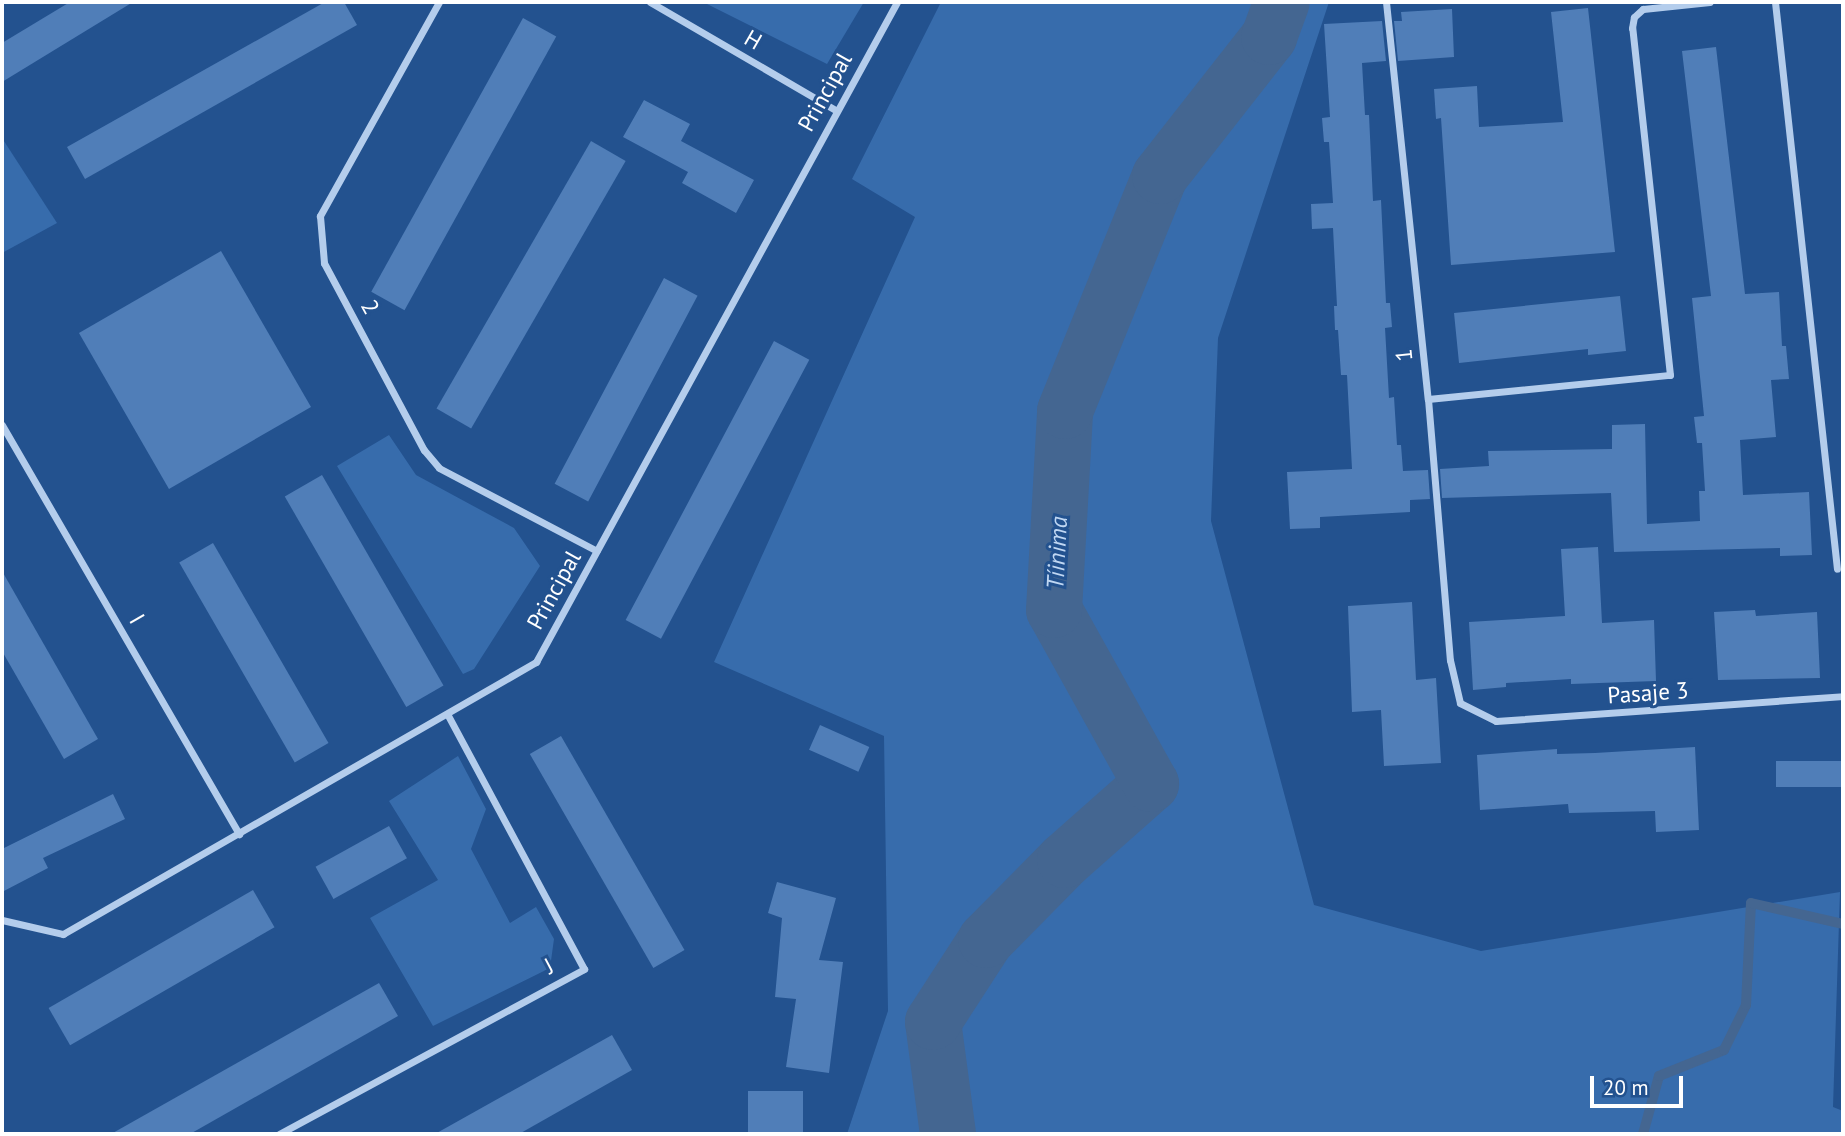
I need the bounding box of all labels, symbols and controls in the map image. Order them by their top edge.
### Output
street label: H [739,24,767,56]
street label: Principal [792,48,858,136]
street label: 2 [355,295,385,319]
street label: 1 [1390,347,1418,363]
water label: Tíinima [1041,516,1073,590]
street label: Principal [521,546,587,634]
street label: I [123,609,151,629]
street label: Pasaje 3 [1607,676,1689,710]
street label: J [540,952,558,980]
scale bar [1593,1062,1686,1106]
text: 20 m [1603,1074,1649,1101]

